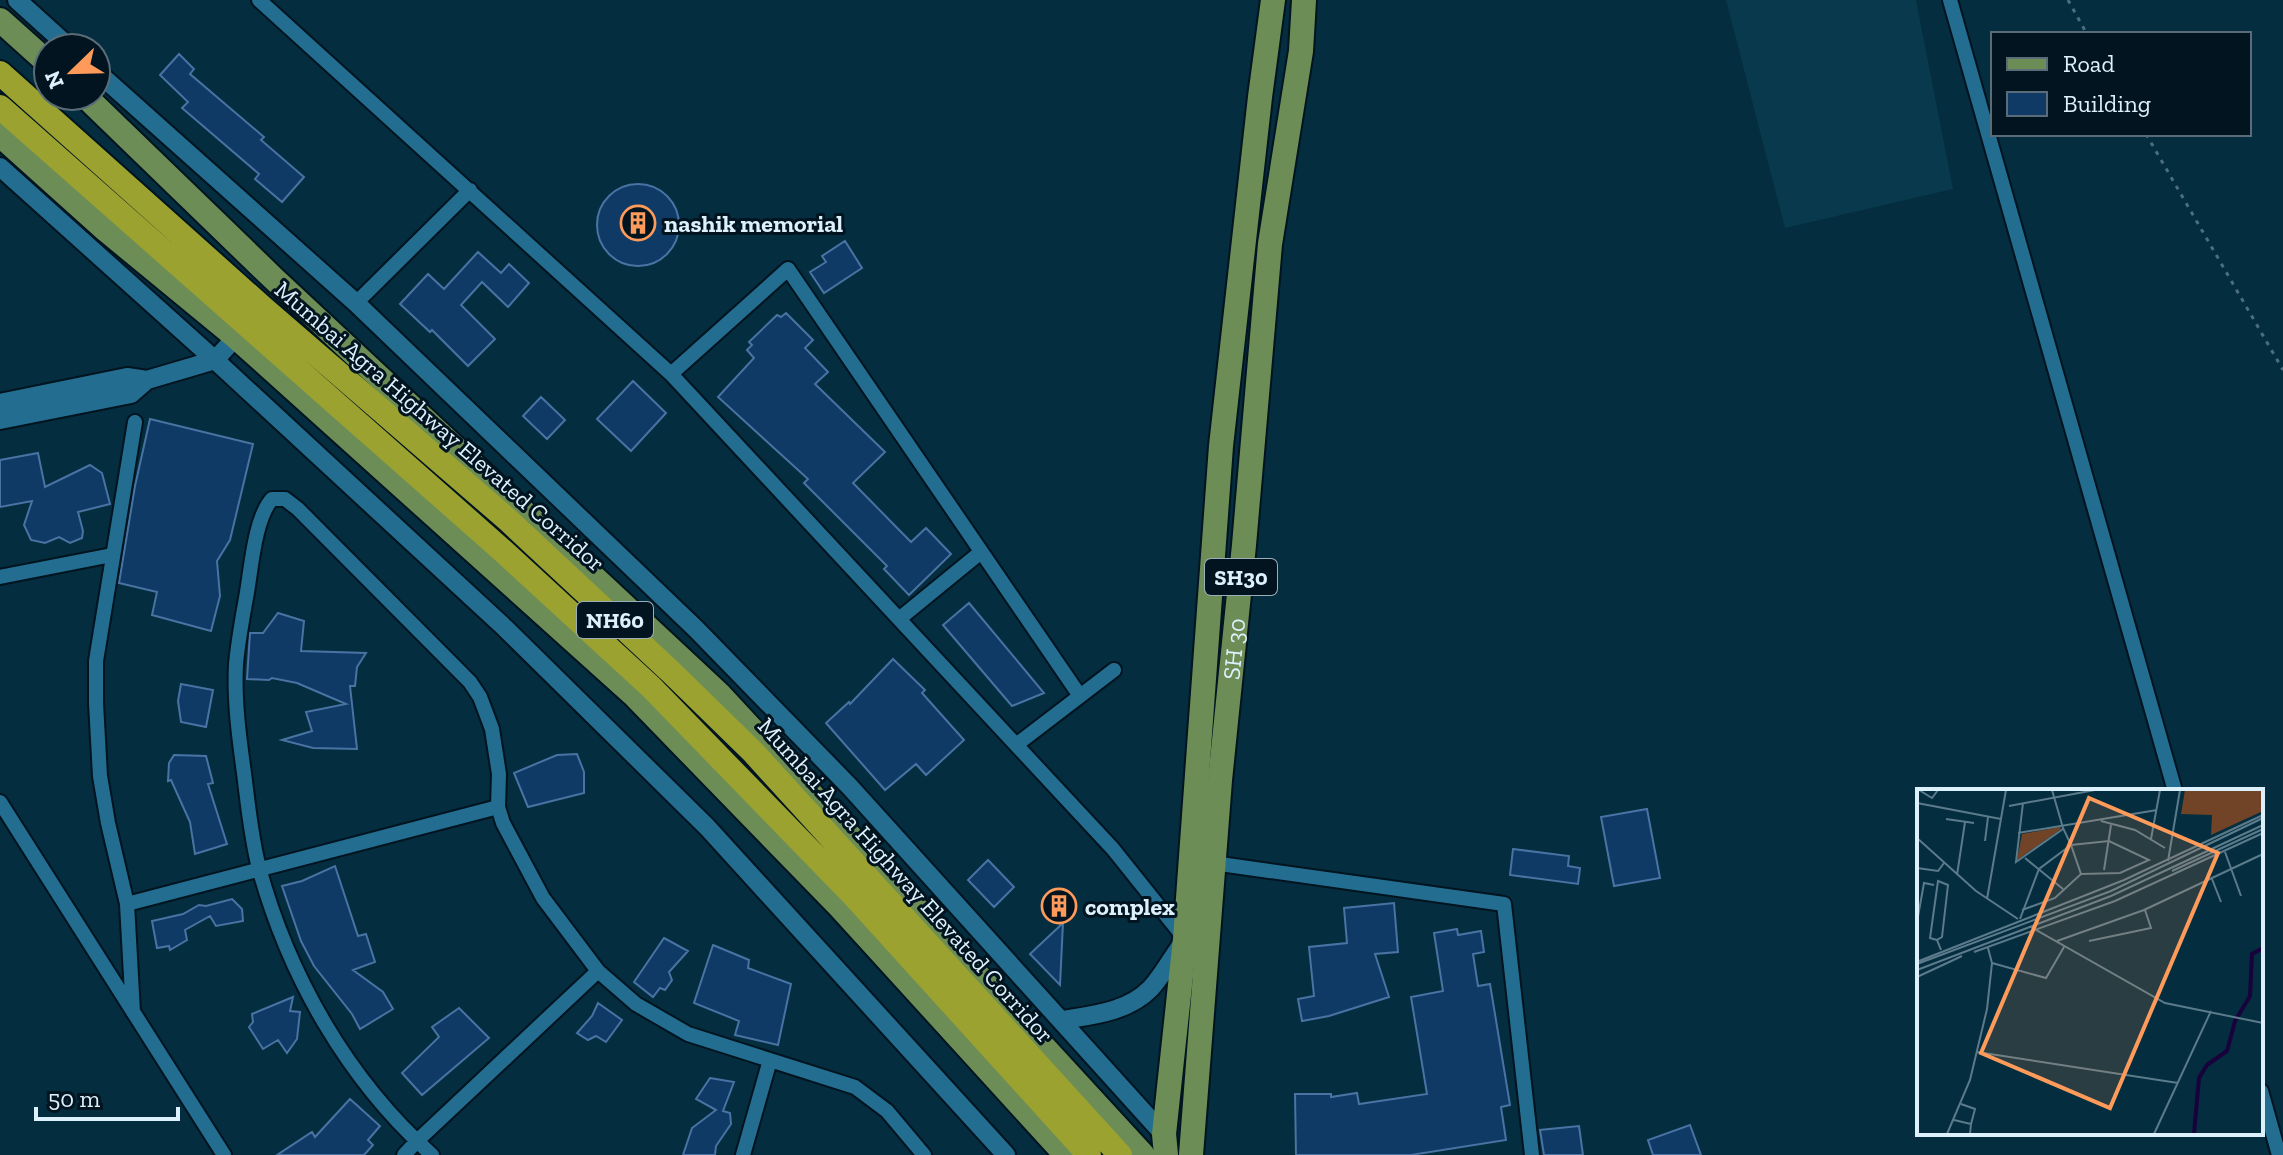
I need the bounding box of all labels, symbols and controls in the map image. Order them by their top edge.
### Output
north arrow [32,32,112,112]
legend [1991,32,2251,136]
text: Road [2063,49,2115,78]
text: N [38,66,70,93]
text: Building [2063,89,2151,118]
building icon: nashik memorial [619,204,657,242]
place label: nashik memorial [664,209,843,238]
street label: Mumbai Agra Highway Elevated Corridor [269,275,611,577]
road number: SH30 [1205,559,1277,595]
road number: NH60 [577,602,653,638]
street label: SH 30 [1216,617,1251,681]
street label: Mumbai Agra Highway Elevated Corridor [752,711,1060,1049]
inset map [1917,789,2263,1135]
building icon: complex [1040,887,1078,925]
place label: complex [1085,892,1175,921]
scale bar [36,1071,178,1121]
text: 50 m [48,1084,101,1113]

